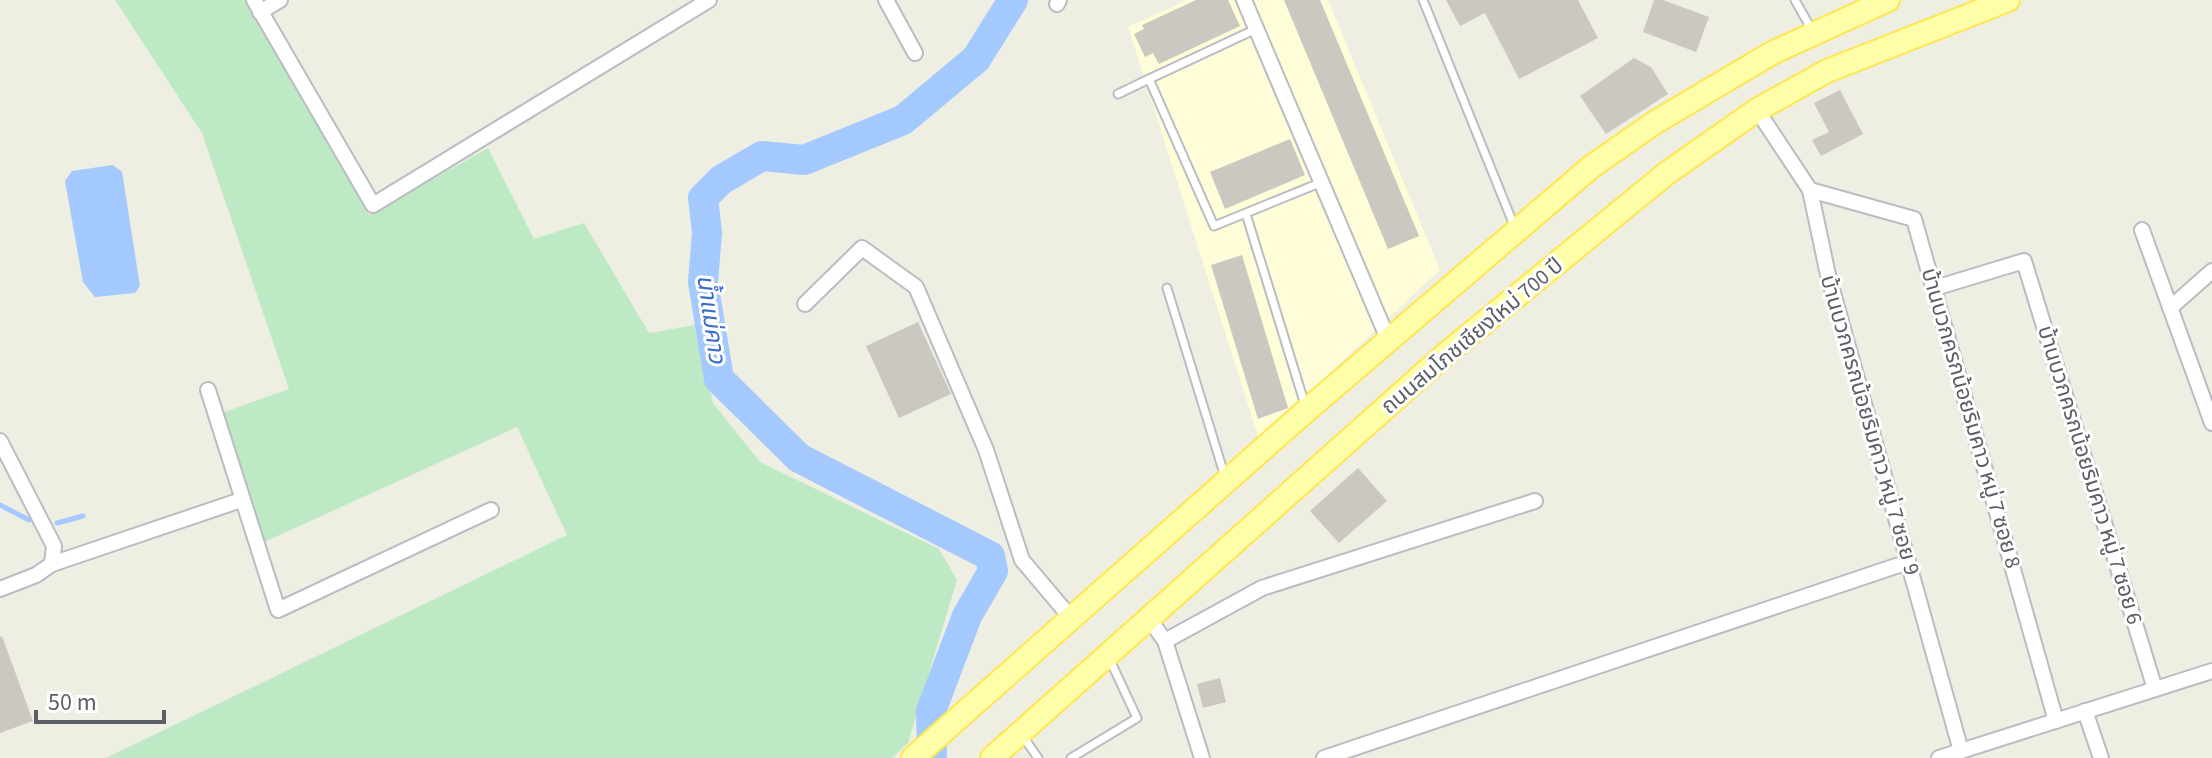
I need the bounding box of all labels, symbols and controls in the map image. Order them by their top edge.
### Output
street label: ถนนสมโภชเชียงใหม่ 700 ปี [1374,250,1570,422]
street label: บ้านบวกครกน้อยริมคาว หมู่ 7 ซอย 8 [1913,264,2029,572]
street label: บ้านบวกครกน้อยริมคาว หมู่ 7 ซอย 9 [1812,271,1928,579]
water label: น้ำแม่คาว [687,272,735,367]
street label: บ้านบวกครกน้อยริมคาว หมู่ 7 ซอย 6 [2029,322,2151,628]
scale bar [36,674,164,724]
text: 50 m [48,685,97,720]

